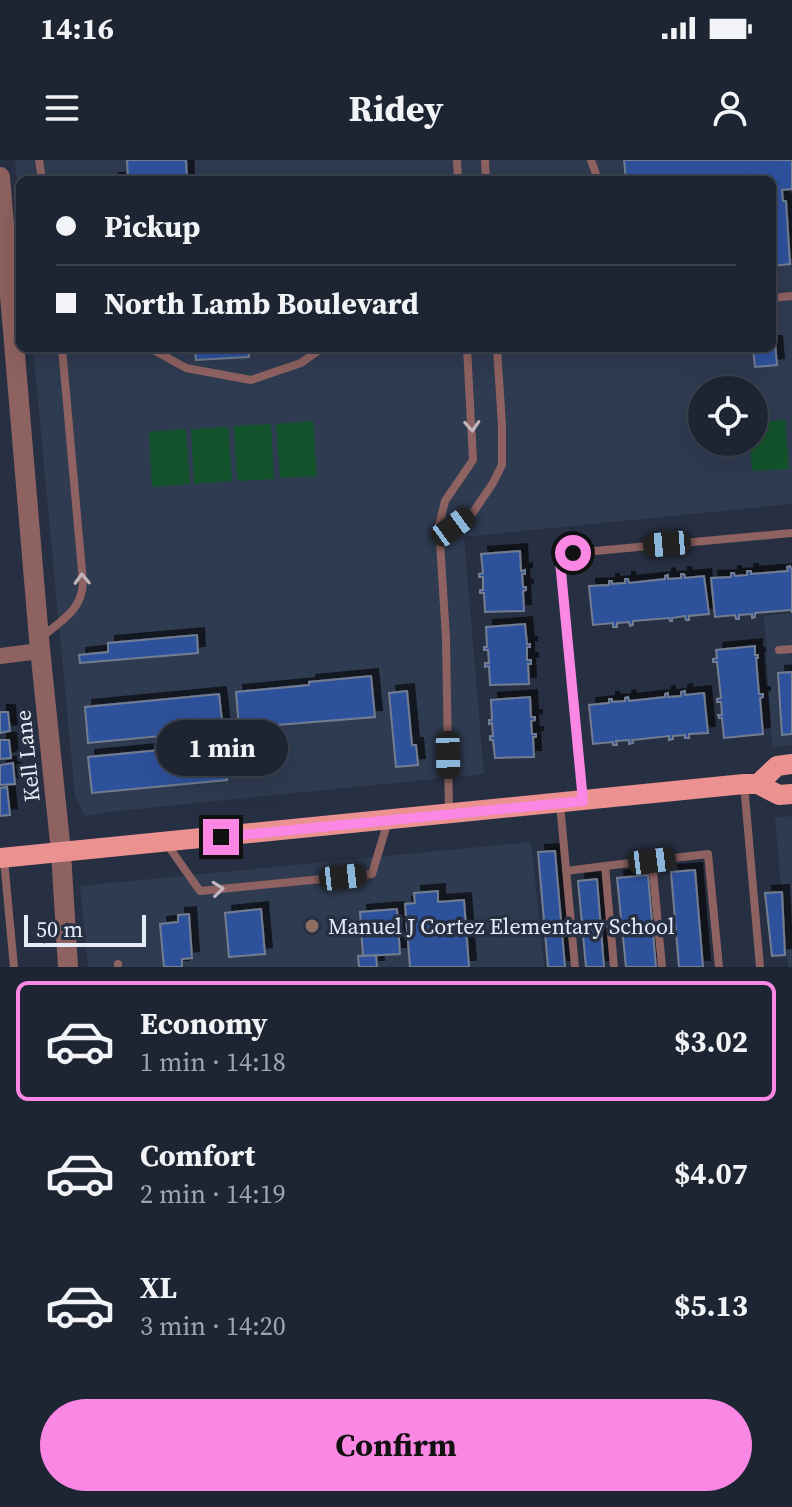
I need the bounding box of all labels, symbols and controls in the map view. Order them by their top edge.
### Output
text: 14:16 [40,8,114,49]
text: Ridey [348,84,444,133]
icon: menu [40,86,84,130]
icon: person [708,86,752,130]
text: Pickup [104,206,200,247]
text: North Lamb Boulevard [104,283,419,324]
map controls [688,376,768,456]
button: locate [688,376,768,456]
one-way arrow [463,420,480,433]
car [427,503,479,551]
car [642,530,692,558]
route start [555,535,591,571]
one-way arrow [73,572,90,585]
street label: Kell Lane [7,709,47,803]
callout: 1 min [155,721,287,777]
text: 1 min [188,730,256,766]
car [436,731,460,779]
route end [203,819,239,855]
car [627,846,677,876]
car [318,863,368,891]
one-way arrow [212,881,225,898]
scale bar [24,911,146,947]
place label: Manuel J Cortez Elementary School [328,911,675,941]
text: 50 m [36,914,83,944]
marker: Manuel J Cortez Elementary School [303,917,321,935]
text: Economy [140,1003,268,1044]
icon: car [44,1005,116,1077]
text: $3.02 [674,1021,748,1062]
text: 1 min · 14:18 [140,1044,286,1080]
text: Comfort [140,1135,255,1176]
icon: car [44,1137,116,1209]
text: $4.07 [674,1153,748,1194]
text: 2 min · 14:19 [140,1176,286,1212]
text: XL [140,1267,177,1308]
icon: car [44,1269,116,1341]
text: $5.13 [674,1285,748,1326]
text: 3 min · 14:20 [140,1308,286,1344]
button: Confirm [40,1399,752,1491]

